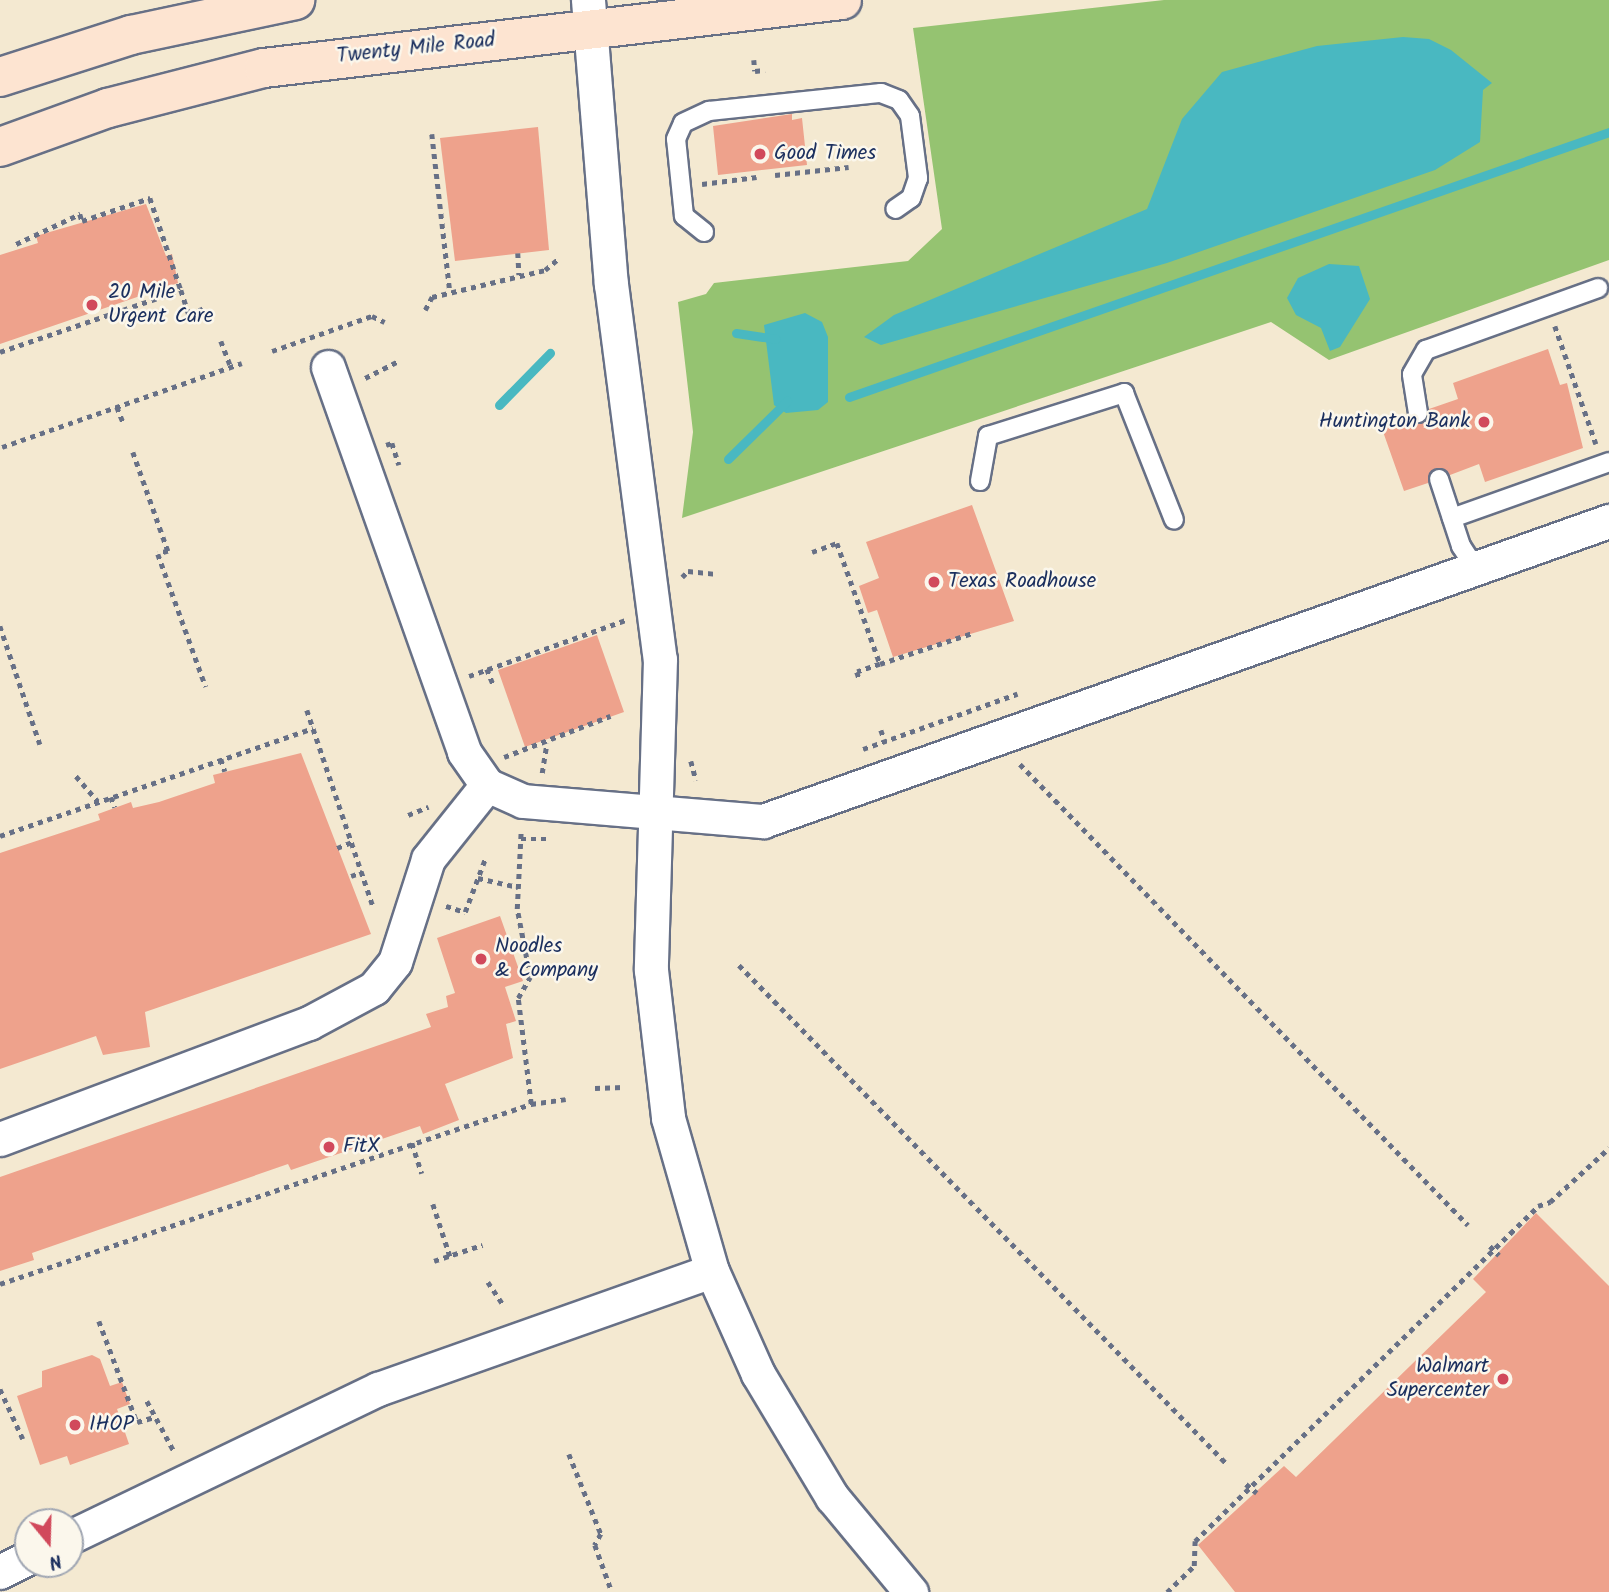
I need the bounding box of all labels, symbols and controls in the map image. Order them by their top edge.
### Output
street label: Twenty Mile Road [336,28,496,70]
place label: Good Times [774,141,876,167]
marker: Good Times [752,146,768,162]
place label: 20 Mile Urgent Care [108,280,214,330]
marker: 20 Mile Urgent Care [82,295,102,315]
place label: Huntington Bank [1319,409,1470,435]
marker: Huntington Bank [1476,414,1492,430]
place label: Texas Roadhouse [948,569,1096,595]
marker: Texas Roadhouse [926,574,942,590]
place label: Noodles & Company [495,934,598,984]
marker: Noodles & Company [473,951,489,967]
place label: FitX [343,1134,380,1160]
marker: FitX [321,1139,337,1155]
place label: Walmart Supercenter [1387,1354,1489,1404]
marker: Walmart Supercenter [1495,1371,1511,1387]
place label: IHOP [89,1412,134,1438]
marker: IHOP [67,1417,83,1433]
north arrow [14,1508,84,1578]
text: N [45,1545,66,1577]

